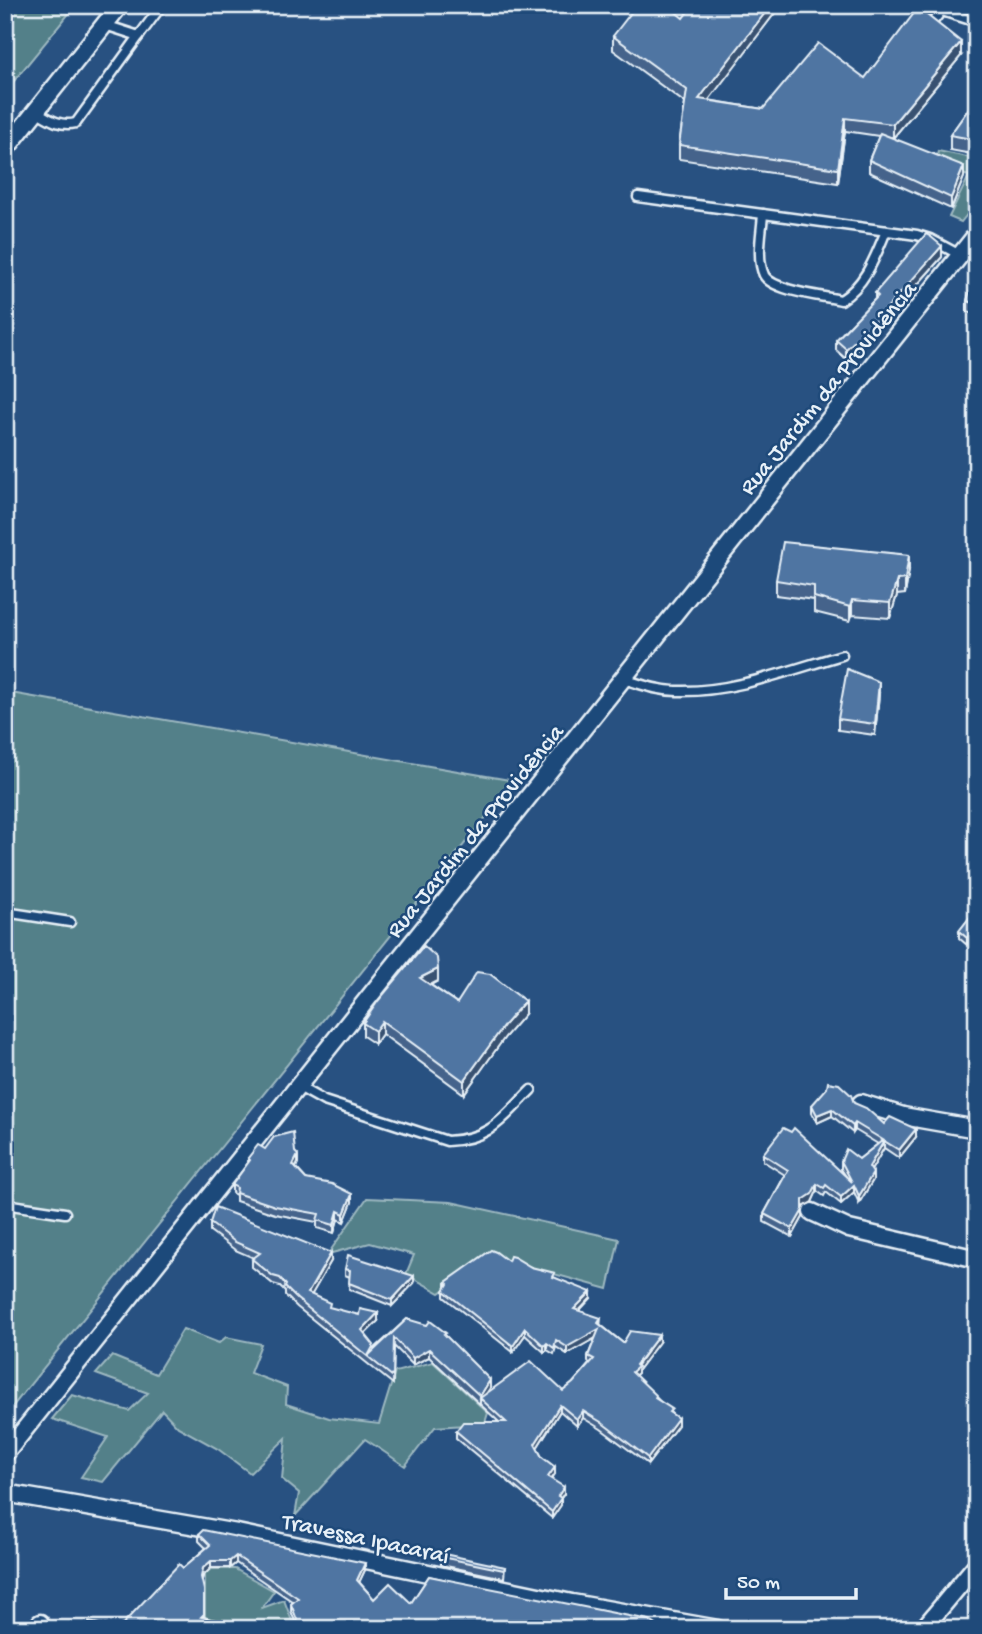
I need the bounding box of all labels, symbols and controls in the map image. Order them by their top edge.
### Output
street label: Rua Jardim da Providência [734,276,925,502]
street label: Rua Jardim da Providência [381,719,572,945]
street label: Travessa Ipacaraí [277,1508,452,1572]
scale bar [726,1557,856,1601]
text: 50 m [737,1572,780,1597]

